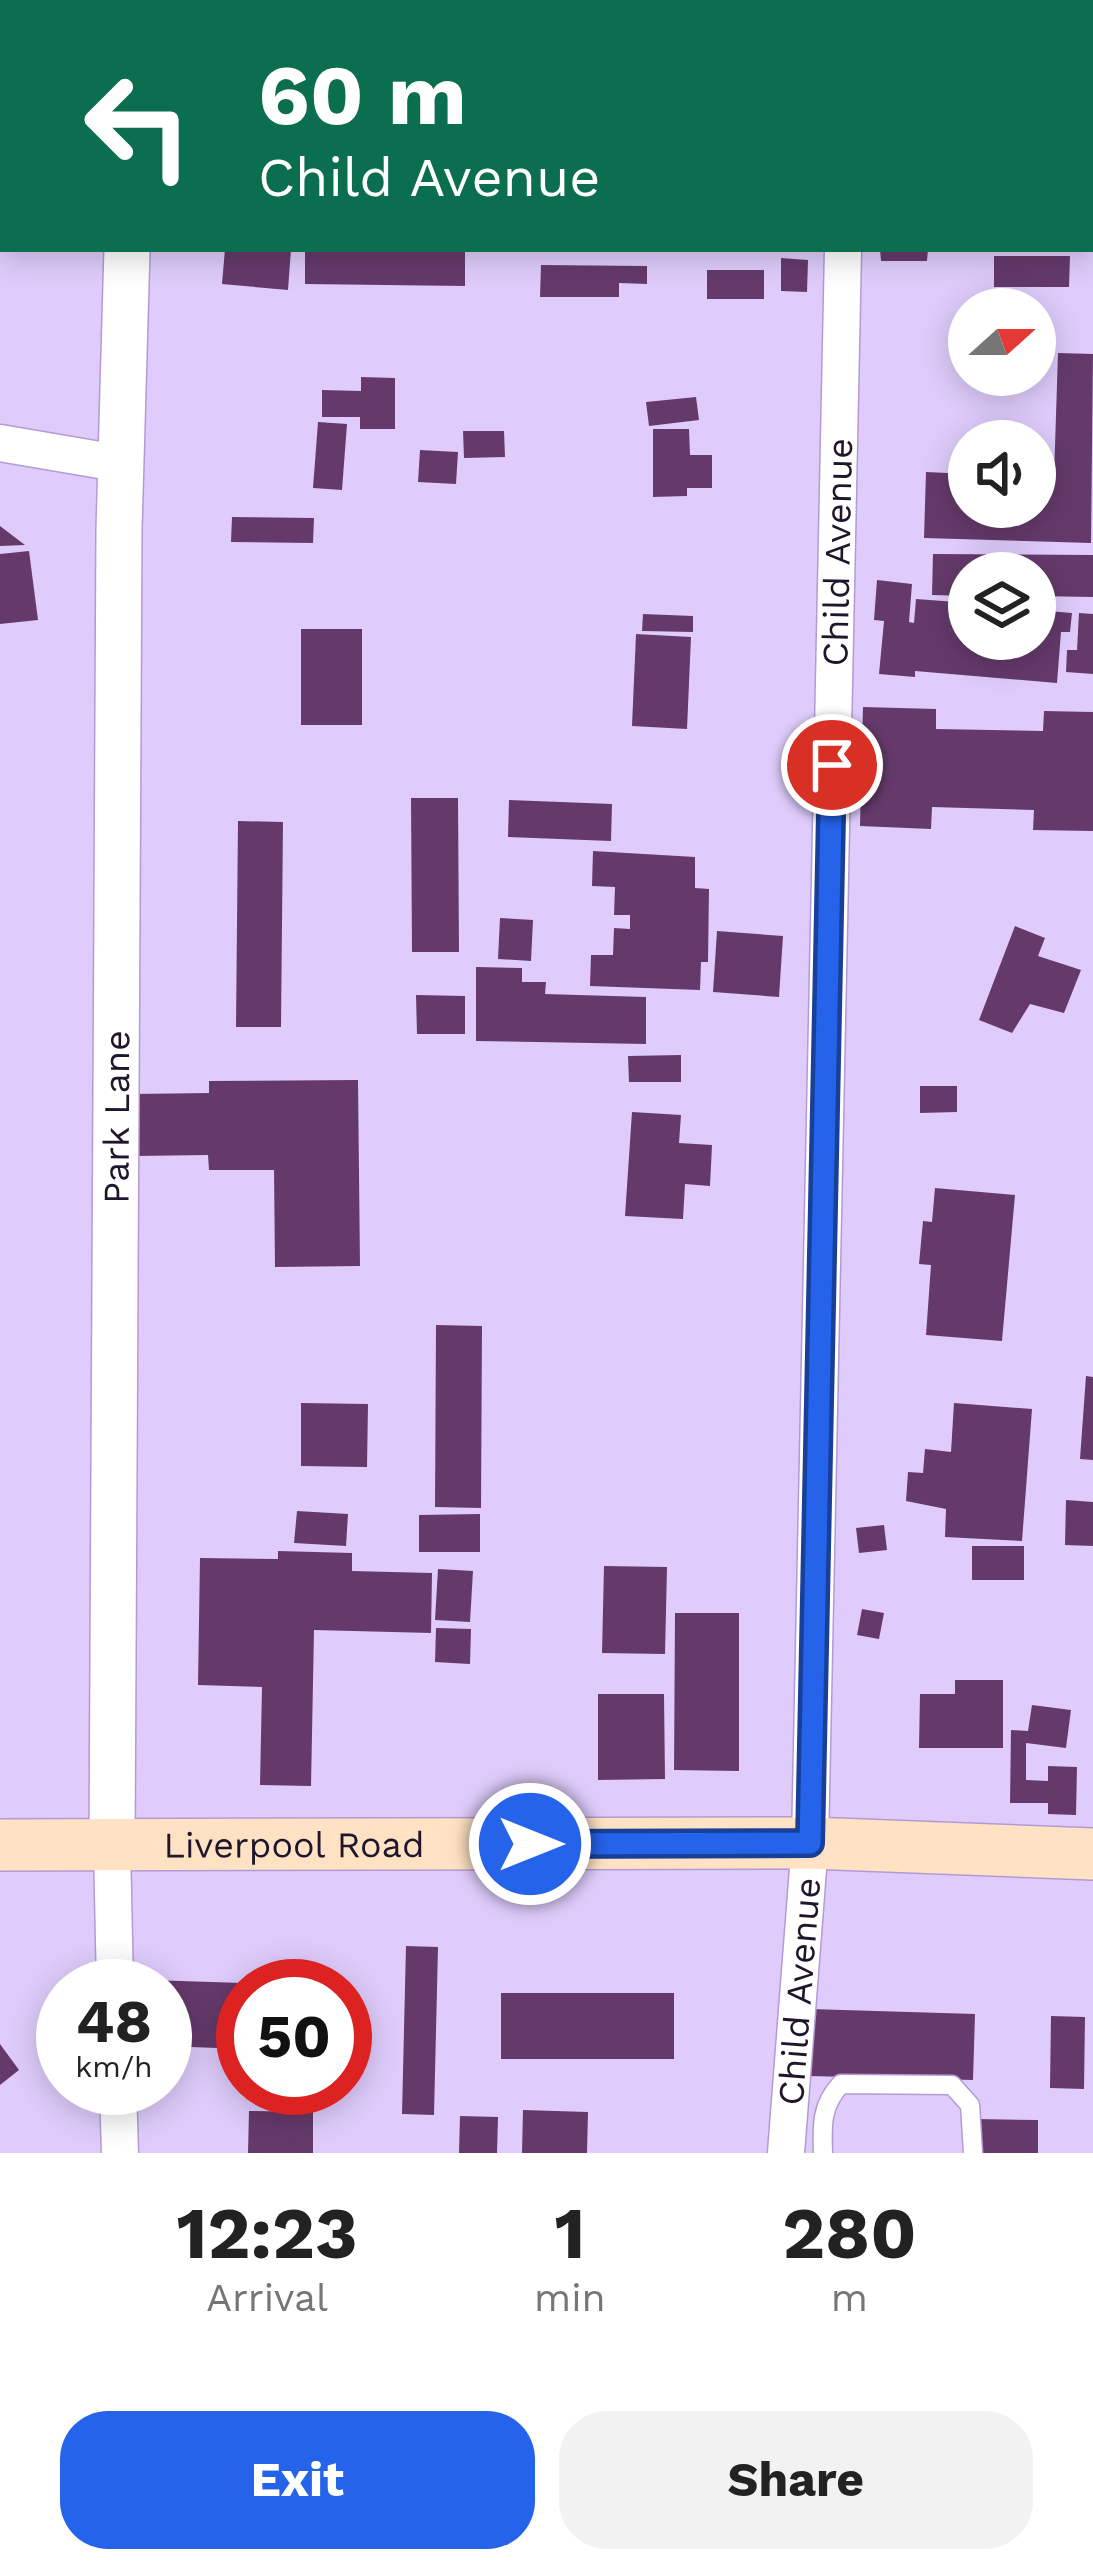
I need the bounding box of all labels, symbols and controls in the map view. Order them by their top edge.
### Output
text: 60 m [258,46,467,144]
icon: left [60,48,216,204]
text: Child Avenue [258,146,600,209]
north arrow [948,288,1056,396]
map controls [948,288,1056,660]
button: sound [948,420,1056,528]
street label: Child Avenue [814,438,861,667]
button: layers [948,552,1056,660]
pin [781,714,883,816]
icon: arrive [799,732,865,798]
street label: Park Lane [95,1030,138,1204]
position arrow [467,1781,593,1907]
street label: Liverpool Road [163,1824,425,1867]
street label: Child Avenue [770,1876,829,2107]
speed limit sign: 50 [216,1959,372,2115]
text: 48 [76,1986,152,2057]
text: km/h [75,2049,153,2084]
text: 12:23 [176,2191,358,2275]
text: 1 [554,2191,585,2275]
text: 280 [782,2191,917,2275]
text: Arrival [206,2275,328,2320]
text: min [534,2275,606,2320]
text: m [831,2275,868,2320]
button: Exit [60,2411,535,2549]
button: Share [559,2411,1033,2549]

